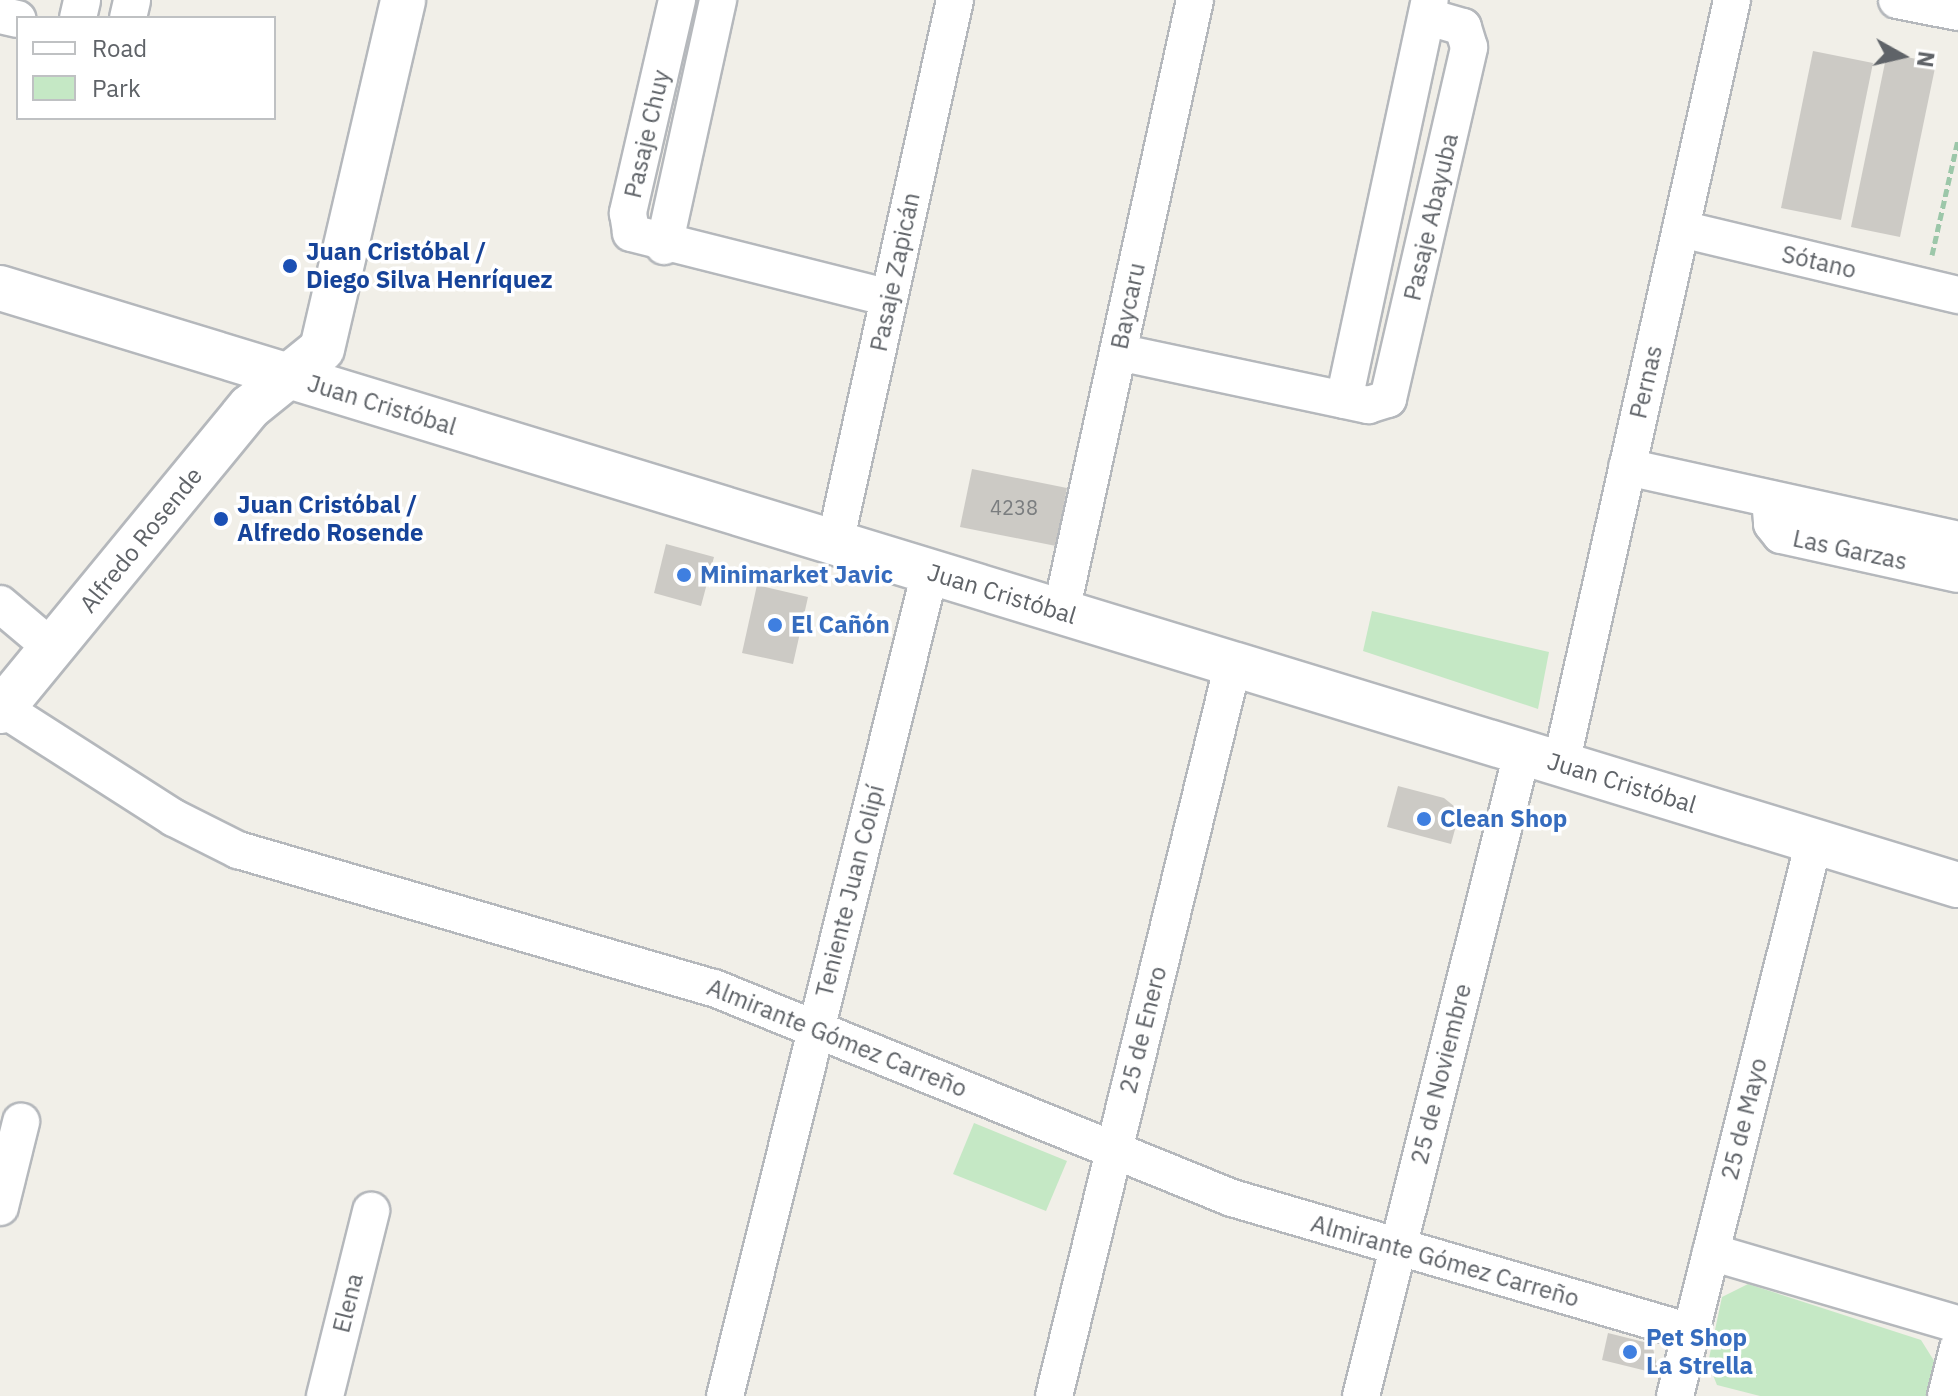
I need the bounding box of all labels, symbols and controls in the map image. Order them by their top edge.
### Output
legend [16,16,276,120]
north arrow [1862,16,1942,96]
text: Road [92,32,147,64]
text: N [1911,50,1942,69]
street label: Pasaje Chuy [618,67,676,201]
text: Park [92,72,141,104]
street label: Pasaje Abayuba [1398,131,1464,303]
street label: Pasaje Zapicán [864,190,926,354]
place label: Juan Cristóbal / Diego Silva Henríquez [306,238,553,294]
street label: Sótano [1779,239,1859,285]
marker: Juan Cristóbal / Diego Silva Henríquez [281,257,299,275]
street label: Baycaru [1105,260,1151,352]
street label: Pernas [1624,343,1668,421]
street label: Juan Cristóbal [304,369,460,441]
street label: Alfredo Rosende [74,462,208,618]
place label: Juan Cristóbal / Alfredo Rosende [237,491,424,547]
house number: 4238 [990,495,1038,519]
marker: Juan Cristóbal / Alfredo Rosende [212,510,230,528]
street label: Las Garzas [1790,524,1910,576]
street label: Juan Cristóbal [924,558,1080,630]
place label: Minimarket Javic [700,561,893,589]
marker: Minimarket Javic [675,566,693,584]
place label: El Cañón [791,611,890,639]
marker: El Cañón [766,616,784,634]
street label: Juan Cristóbal [1544,747,1700,819]
street label: Teniente Juan Colipí [810,782,890,1000]
place label: Clean Shop [1440,805,1567,833]
marker: Clean Shop [1415,810,1433,828]
street label: 25 de Enero [1113,963,1173,1097]
street label: Almirante Gómez Carreño [703,973,971,1103]
street label: 25 de Noviembre [1405,981,1477,1167]
street label: 25 de Mayo [1715,1055,1773,1183]
street label: Almirante Gómez Carreño [1308,1209,1582,1313]
street label: Elena [327,1270,369,1336]
place label: Pet Shop La Strella [1646,1324,1753,1380]
marker: Pet Shop La Strella [1621,1343,1639,1361]

